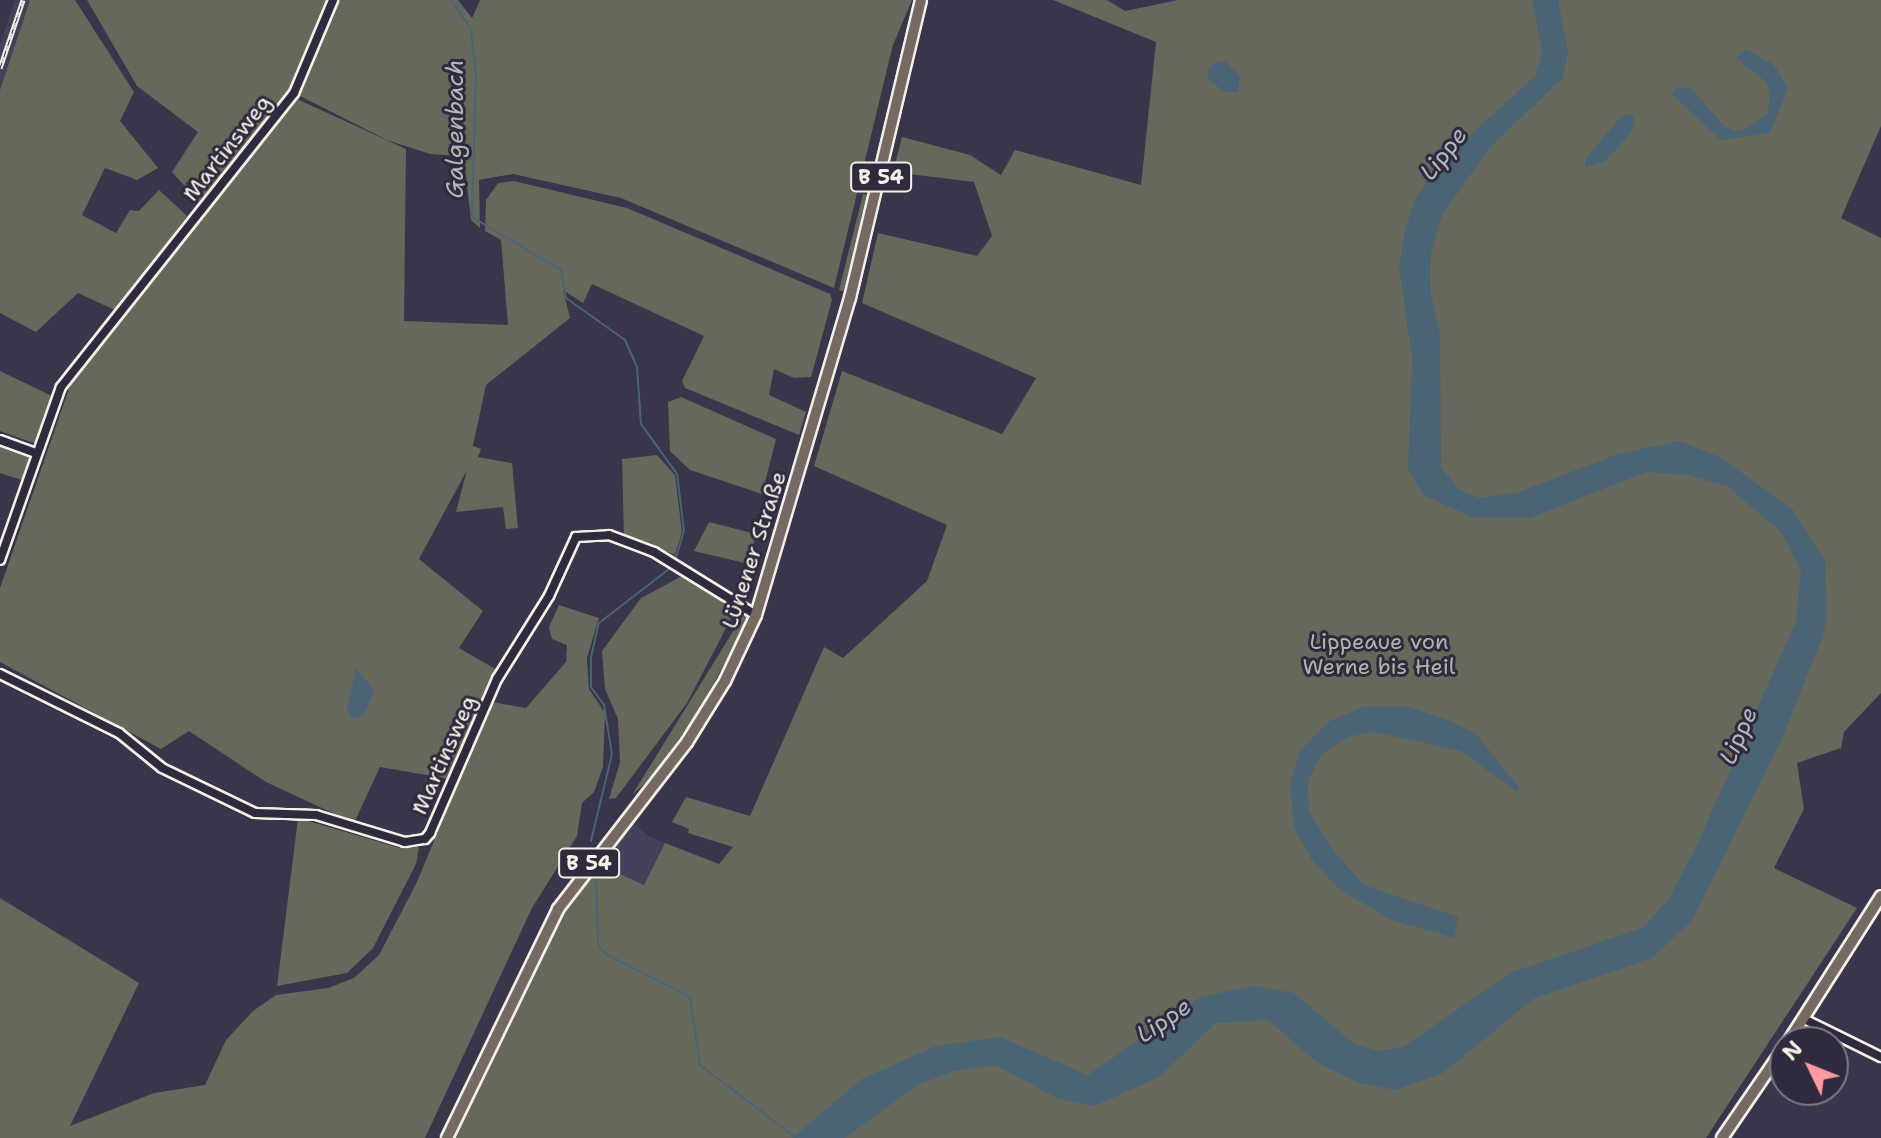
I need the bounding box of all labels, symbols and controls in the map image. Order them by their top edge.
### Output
water label: Galgenbach [442,59,470,199]
street label: Martinsweg [177,90,277,206]
water label: Lippe [1414,122,1474,186]
road number: B 54 [849,161,913,193]
street label: Lünener Straße [716,468,792,632]
park label: Lippeaue von Werne bis Heil [1303,628,1455,680]
street label: Martinsweg [406,691,482,819]
water label: Lippe [1714,703,1764,769]
road number: B 54 [557,847,621,879]
water label: Lippe [1131,992,1197,1050]
north arrow [1769,1026,1849,1106]
text: N [1776,1034,1809,1067]

